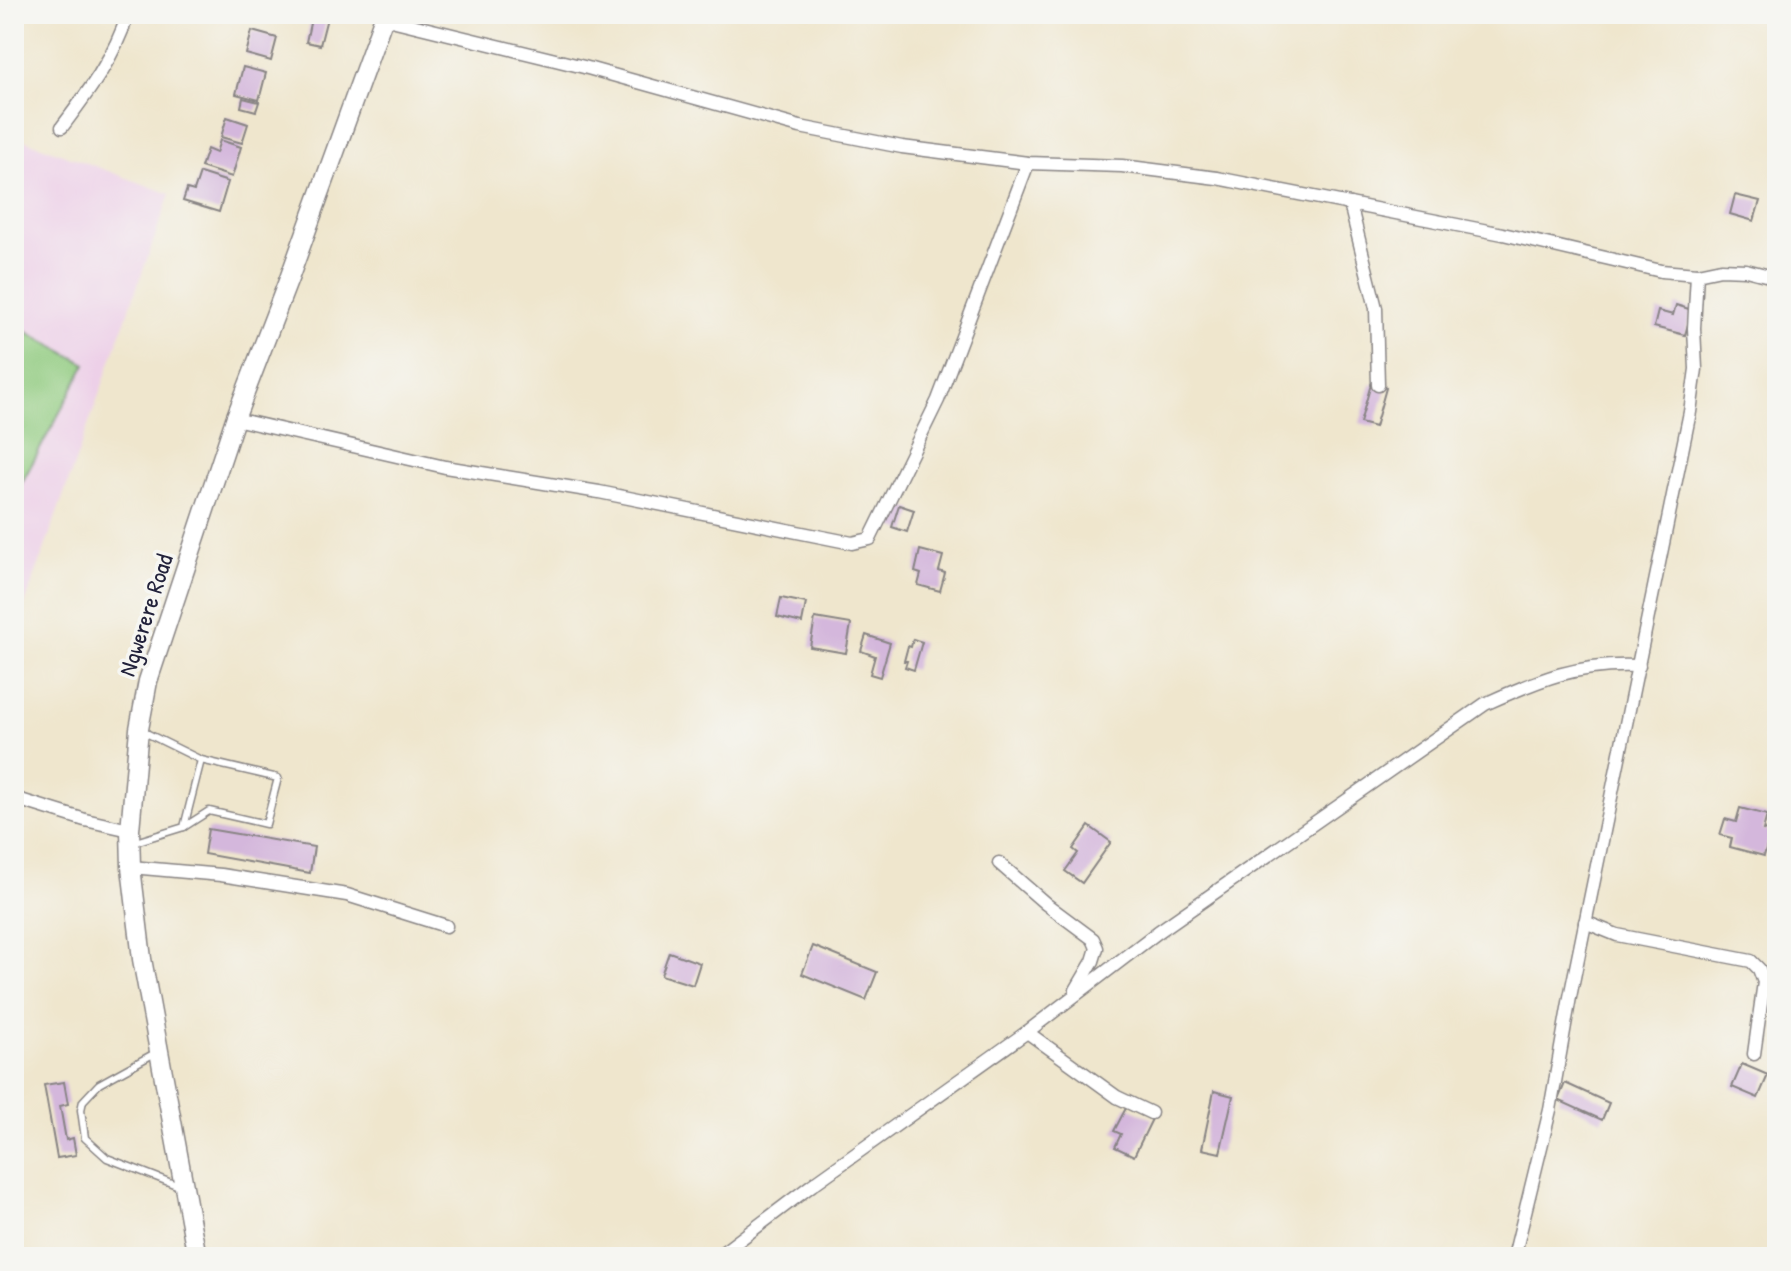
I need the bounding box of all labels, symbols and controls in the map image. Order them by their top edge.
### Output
street label: Ngwerere Road [110,550,180,680]

